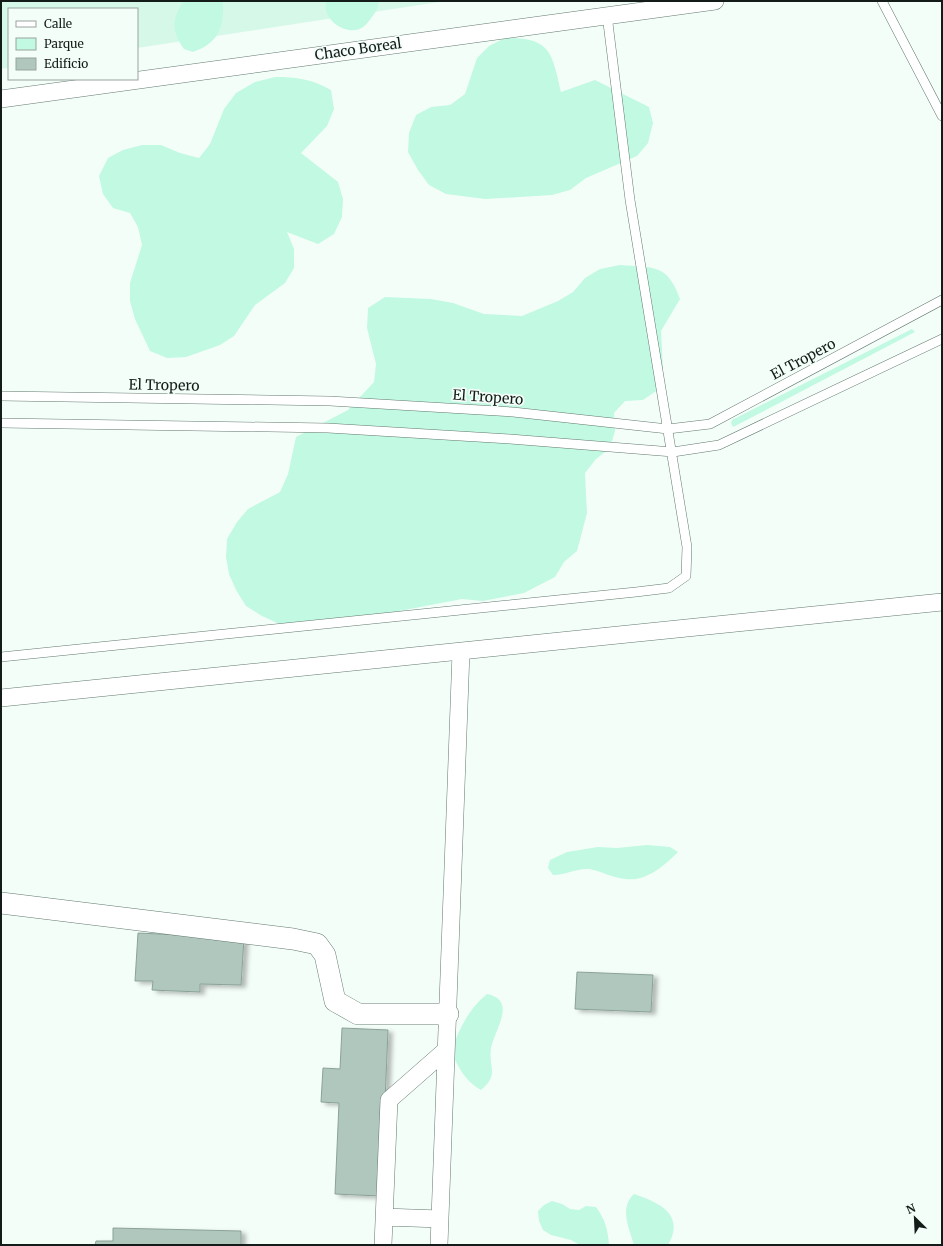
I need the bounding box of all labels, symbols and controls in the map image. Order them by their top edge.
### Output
legend [8,8,138,80]
text: Calle [44,16,72,31]
street label: Chaco Boreal [313,34,403,64]
text: Parque [44,36,84,51]
text: Edificio [44,56,88,71]
street label: El Tropero [767,334,839,384]
street label: El Tropero [128,375,200,395]
street label: El Tropero [452,386,524,408]
north arrow [895,1198,935,1238]
text: N [904,1201,918,1217]

